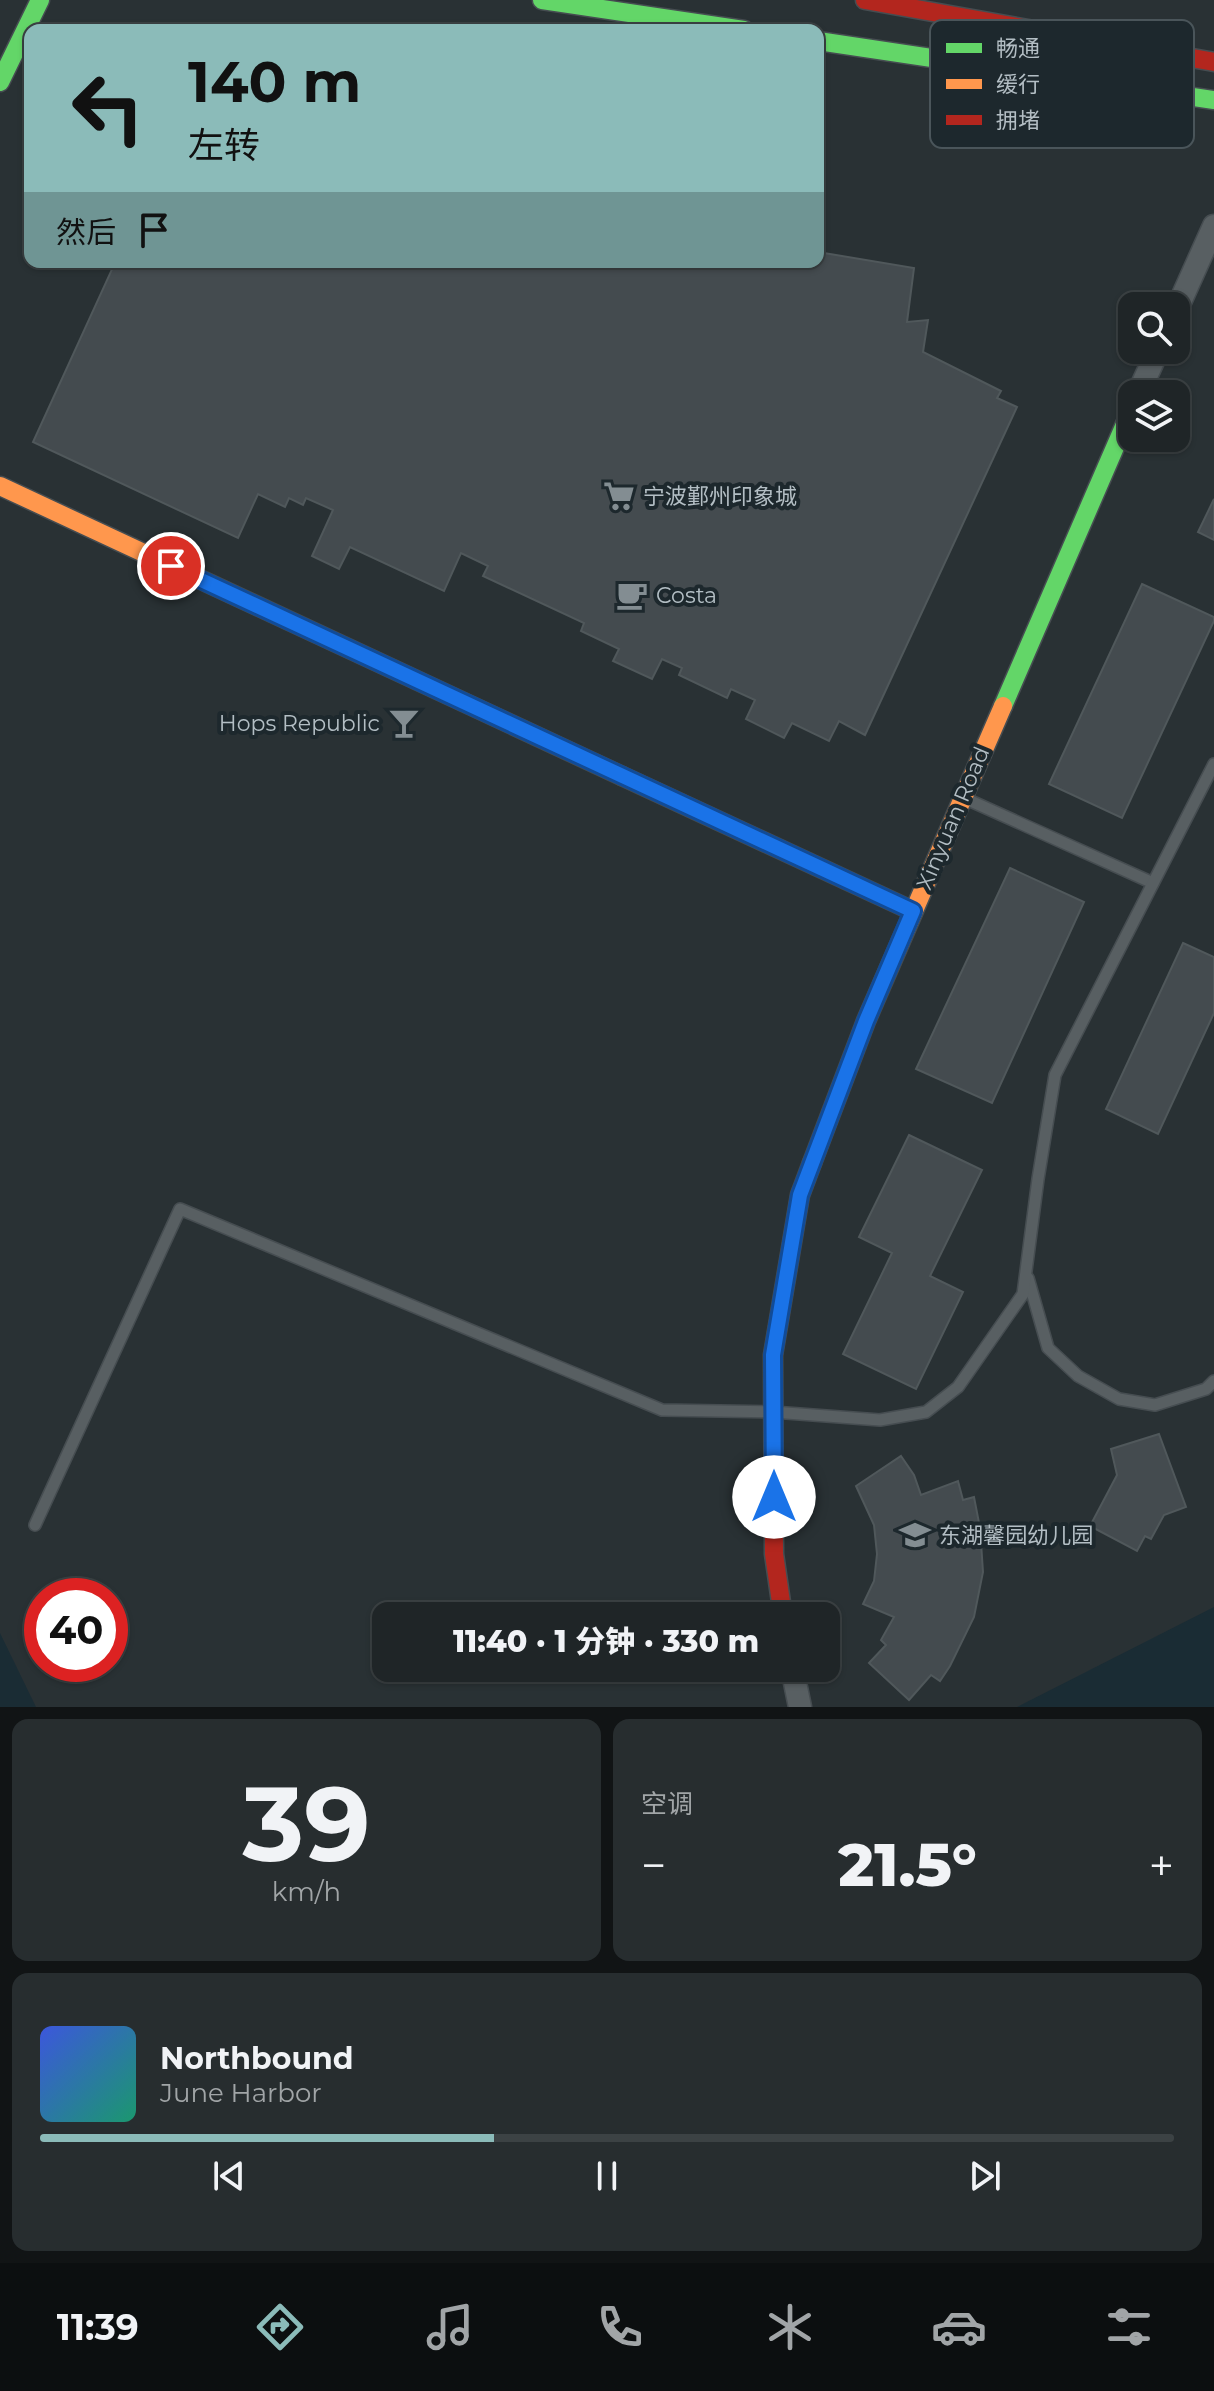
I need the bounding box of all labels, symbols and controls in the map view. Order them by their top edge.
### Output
legend [930,20,1194,148]
text: 畅通 [996,35,1040,62]
text: 140 m [188,48,361,116]
icon: left [56,56,160,160]
text: 缓行 [996,71,1040,98]
text: 拥堵 [996,107,1040,134]
text: 左转 [188,123,260,167]
icon: arrive [132,208,176,252]
text: 然后 [56,214,116,251]
map controls [1118,292,1190,452]
button: search [1118,292,1190,364]
button: layers [1118,380,1190,452]
supermarket icon: 宁波鄞州印象城 [602,479,636,513]
place label: 宁波鄞州印象城 [643,483,797,510]
pin [137,532,205,600]
icon: arrive [149,544,193,588]
cafe icon: Costa [615,578,649,612]
place label: Costa [656,582,717,609]
bar icon: Hops Republic [387,706,421,740]
place label: Hops Republic [219,710,380,737]
street label: Xinyuan Road [911,742,995,894]
position arrow [732,1455,816,1539]
school or university icon: 东湖馨园幼儿园 [898,1518,932,1552]
place label: 东湖馨园幼儿园 [939,1522,1093,1549]
speed limit sign: 40 [24,1578,128,1682]
text: 11:40 · 1 分钟 · 330 m [453,1623,759,1660]
text: 39 [243,1760,370,1887]
text: 空调 [641,1788,693,1820]
text: 21.5° [838,1828,977,1901]
text: − [641,1838,666,1892]
text: + [1149,1838,1174,1892]
text: km/h [272,1876,341,1908]
text: Northbound [160,2040,354,2077]
text: June Harbor [160,2077,322,2109]
icon: previous [207,2154,251,2198]
icon: pause [585,2154,629,2198]
icon: next [963,2154,1007,2198]
icon: directions [252,2299,308,2355]
icon: music [422,2299,478,2355]
icon: phone [592,2299,648,2355]
icon: climate [762,2299,818,2355]
icon: car [931,2299,987,2355]
icon: filters [1101,2299,1157,2355]
text: 11:39 [57,2305,139,2349]

